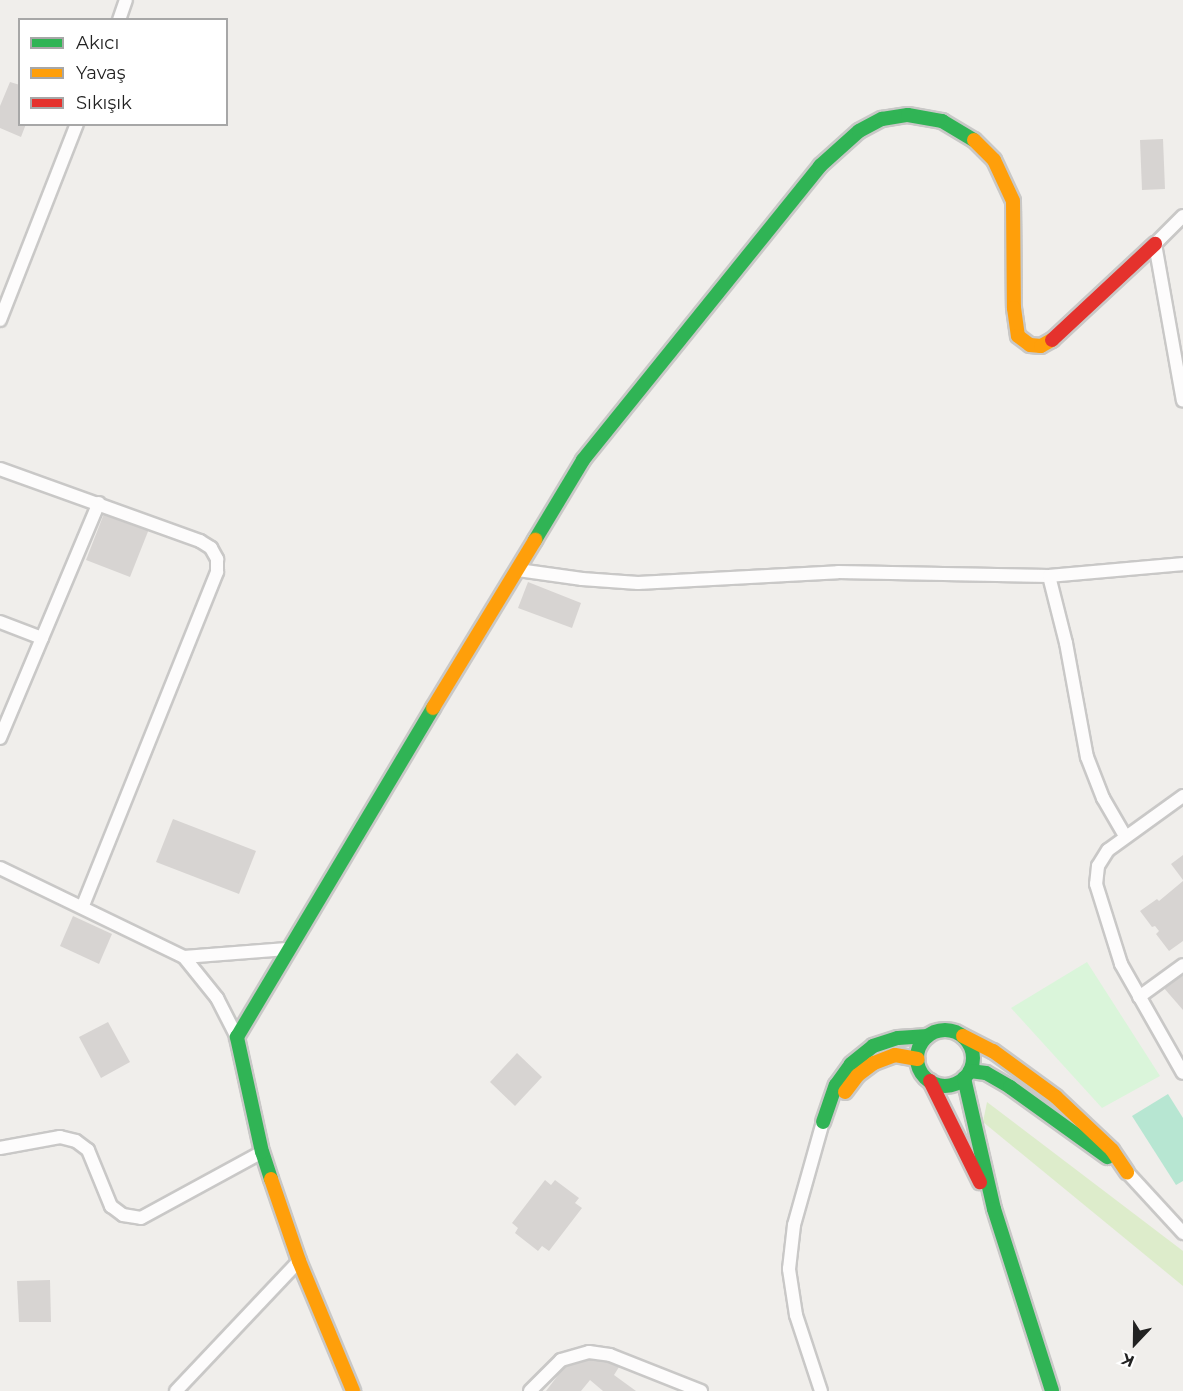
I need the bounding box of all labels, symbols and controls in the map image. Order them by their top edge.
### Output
legend [18,18,228,126]
text: Akıcı [76,32,119,54]
text: Yavaş [76,62,126,84]
text: Sıkışık [76,92,132,114]
north arrow [1105,1313,1165,1373]
text: K [1119,1349,1137,1371]

